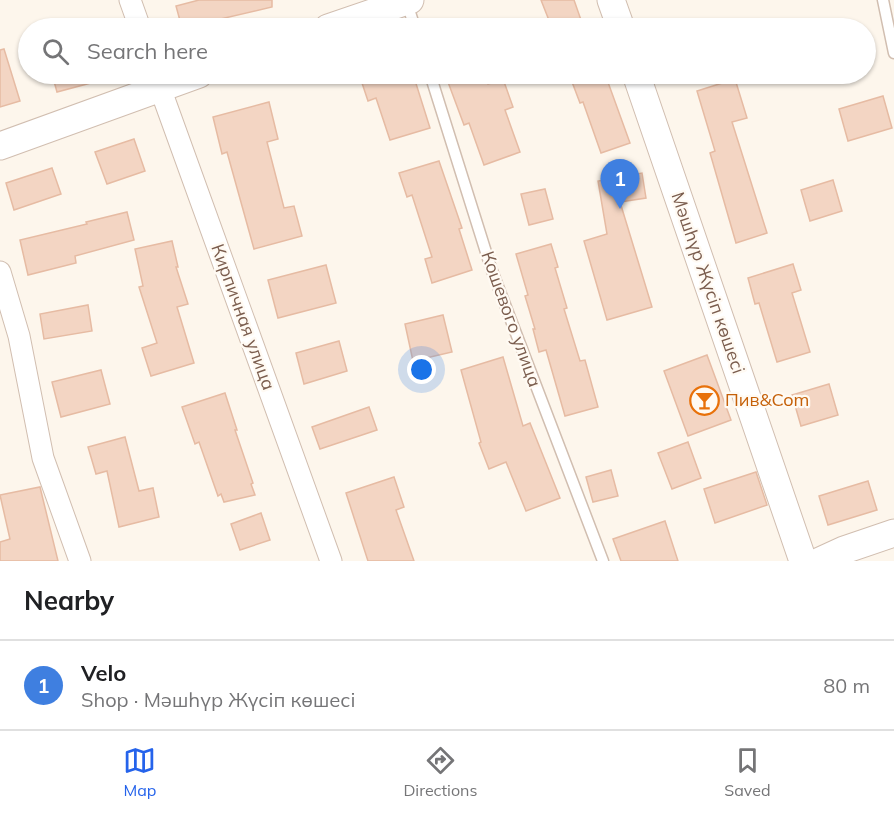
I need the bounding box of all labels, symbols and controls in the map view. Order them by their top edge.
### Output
search box [18,18,876,84]
icon: search [39,35,72,68]
text: Search here [87,37,208,65]
pin: 1 [600,160,640,209]
street label: Мәшһүр Жүсіп көшесі [667,189,750,377]
street label: Кирпичная улица [206,241,281,393]
street label: Кошевого улица [476,248,547,390]
your location [407,355,436,384]
bar icon: Пив&Com [688,384,720,416]
place label: Пив&Com [725,388,809,411]
text: Nearby [24,584,114,617]
text: Velo [81,659,126,687]
text: 1 [38,673,50,698]
text: 80 m [823,673,870,698]
text: Shop · Мәшһүр Жүсіп көшесі [81,687,355,712]
tab: Map [123,744,156,800]
tab: Directions [403,744,477,800]
tab: Saved [724,744,771,800]

